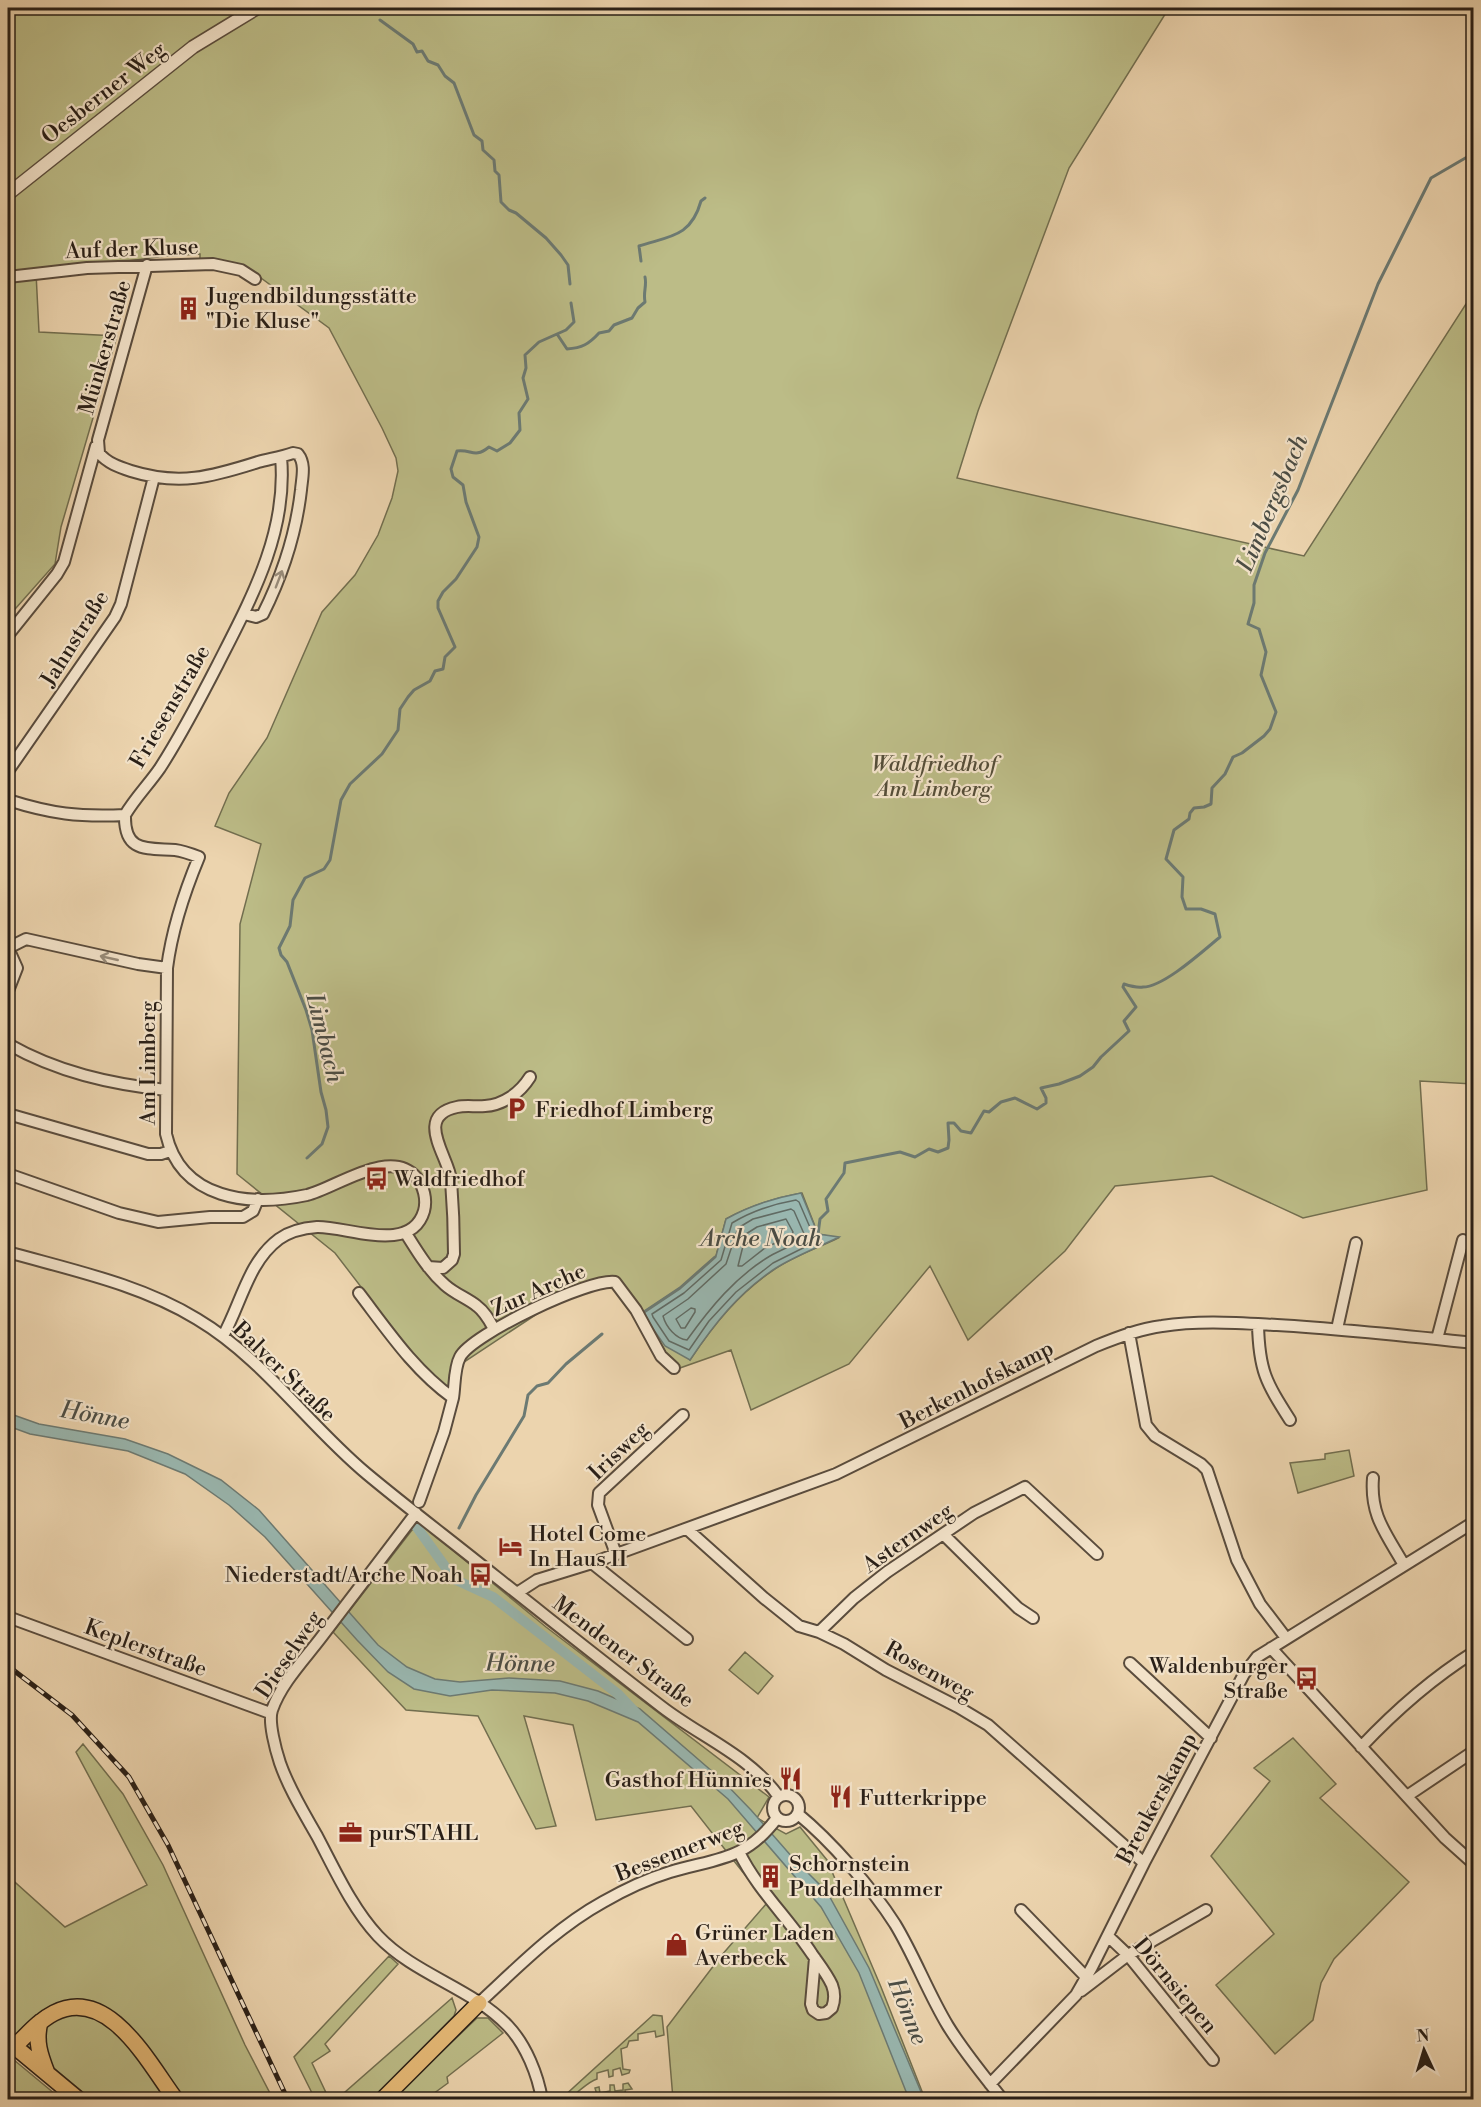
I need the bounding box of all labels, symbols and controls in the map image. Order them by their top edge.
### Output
street label: Oesberner Weg [36,36,172,150]
street label: Auf der Kluse [64,234,199,265]
street label: Münkerstraße [73,277,138,418]
place label: Jugendbildungsstätte "Die Kluse" [205,283,417,335]
building icon: Jugendbildungsstätte "Die Kluse" [175,295,201,321]
water label: Limbergsbach [1230,430,1316,577]
one-way arrow [274,571,285,589]
street label: Jahnstraße [35,586,115,693]
street label: Friesenstraße [124,640,216,773]
park label: Waldfriedhof Am Limberg [871,751,1002,803]
one-way arrow [100,951,119,963]
water label: Limbach [298,989,350,1087]
street label: Am Limberg [135,1000,162,1126]
parking icon: Friedhof Limberg [504,1096,530,1122]
place label: Friedhof Limberg [535,1097,714,1124]
bus stop icon: Waldfriedhof [363,1165,389,1191]
place label: Waldfriedhof [393,1166,526,1193]
water label: Arche Noah [697,1224,822,1254]
street label: Zur Arche [487,1258,590,1323]
street label: Balver Straße [226,1315,341,1428]
street label: Berkenhofskamp [894,1335,1058,1436]
water label: Hönne [57,1395,132,1437]
street label: Irisweg [583,1416,655,1486]
street label: Asternweg [857,1497,959,1580]
place label: Hotel Come In Haus II [529,1521,646,1573]
hotel icon: Hotel Come In Haus II [498,1533,524,1559]
bus stop icon: Niederstadt/Arche Noah [468,1561,494,1587]
place label: Niederstadt/Arche Noah [225,1562,463,1589]
street label: Mendener Straße [547,1590,699,1714]
street label: Dieselweg [250,1605,329,1704]
street label: Keplerstraße [80,1614,210,1683]
street label: Rosenweg [880,1636,980,1707]
water label: Hönne [484,1648,555,1680]
place label: Waldenburger Straße [1148,1653,1288,1705]
bus stop icon: Waldenburger Straße [1293,1665,1319,1691]
street label: Breukerskamp [1111,1728,1203,1870]
restaurant icon: Gasthof Hünnies [777,1766,803,1792]
place label: Gasthof Hünnies [605,1767,772,1794]
restaurant icon: Futterkrippe [828,1784,854,1810]
place label: Futterkrippe [859,1785,987,1812]
street label: Bessemerweg [611,1814,748,1889]
office icon: purSTAHL [338,1819,364,1845]
place label: purSTAHL [369,1820,478,1847]
place label: Schornstein Puddelhammer [789,1851,943,1903]
building icon: Schornstein Puddelhammer [758,1863,784,1889]
place label: Grüner Laden Averbeck [694,1920,835,1972]
shop icon: Grüner Laden Averbeck [664,1932,690,1958]
street label: Dörnsiepen [1127,1932,1223,2040]
water label: Hönne [880,1973,934,2049]
north arrow [1394,2020,1454,2080]
text: N [1416,2026,1430,2046]

